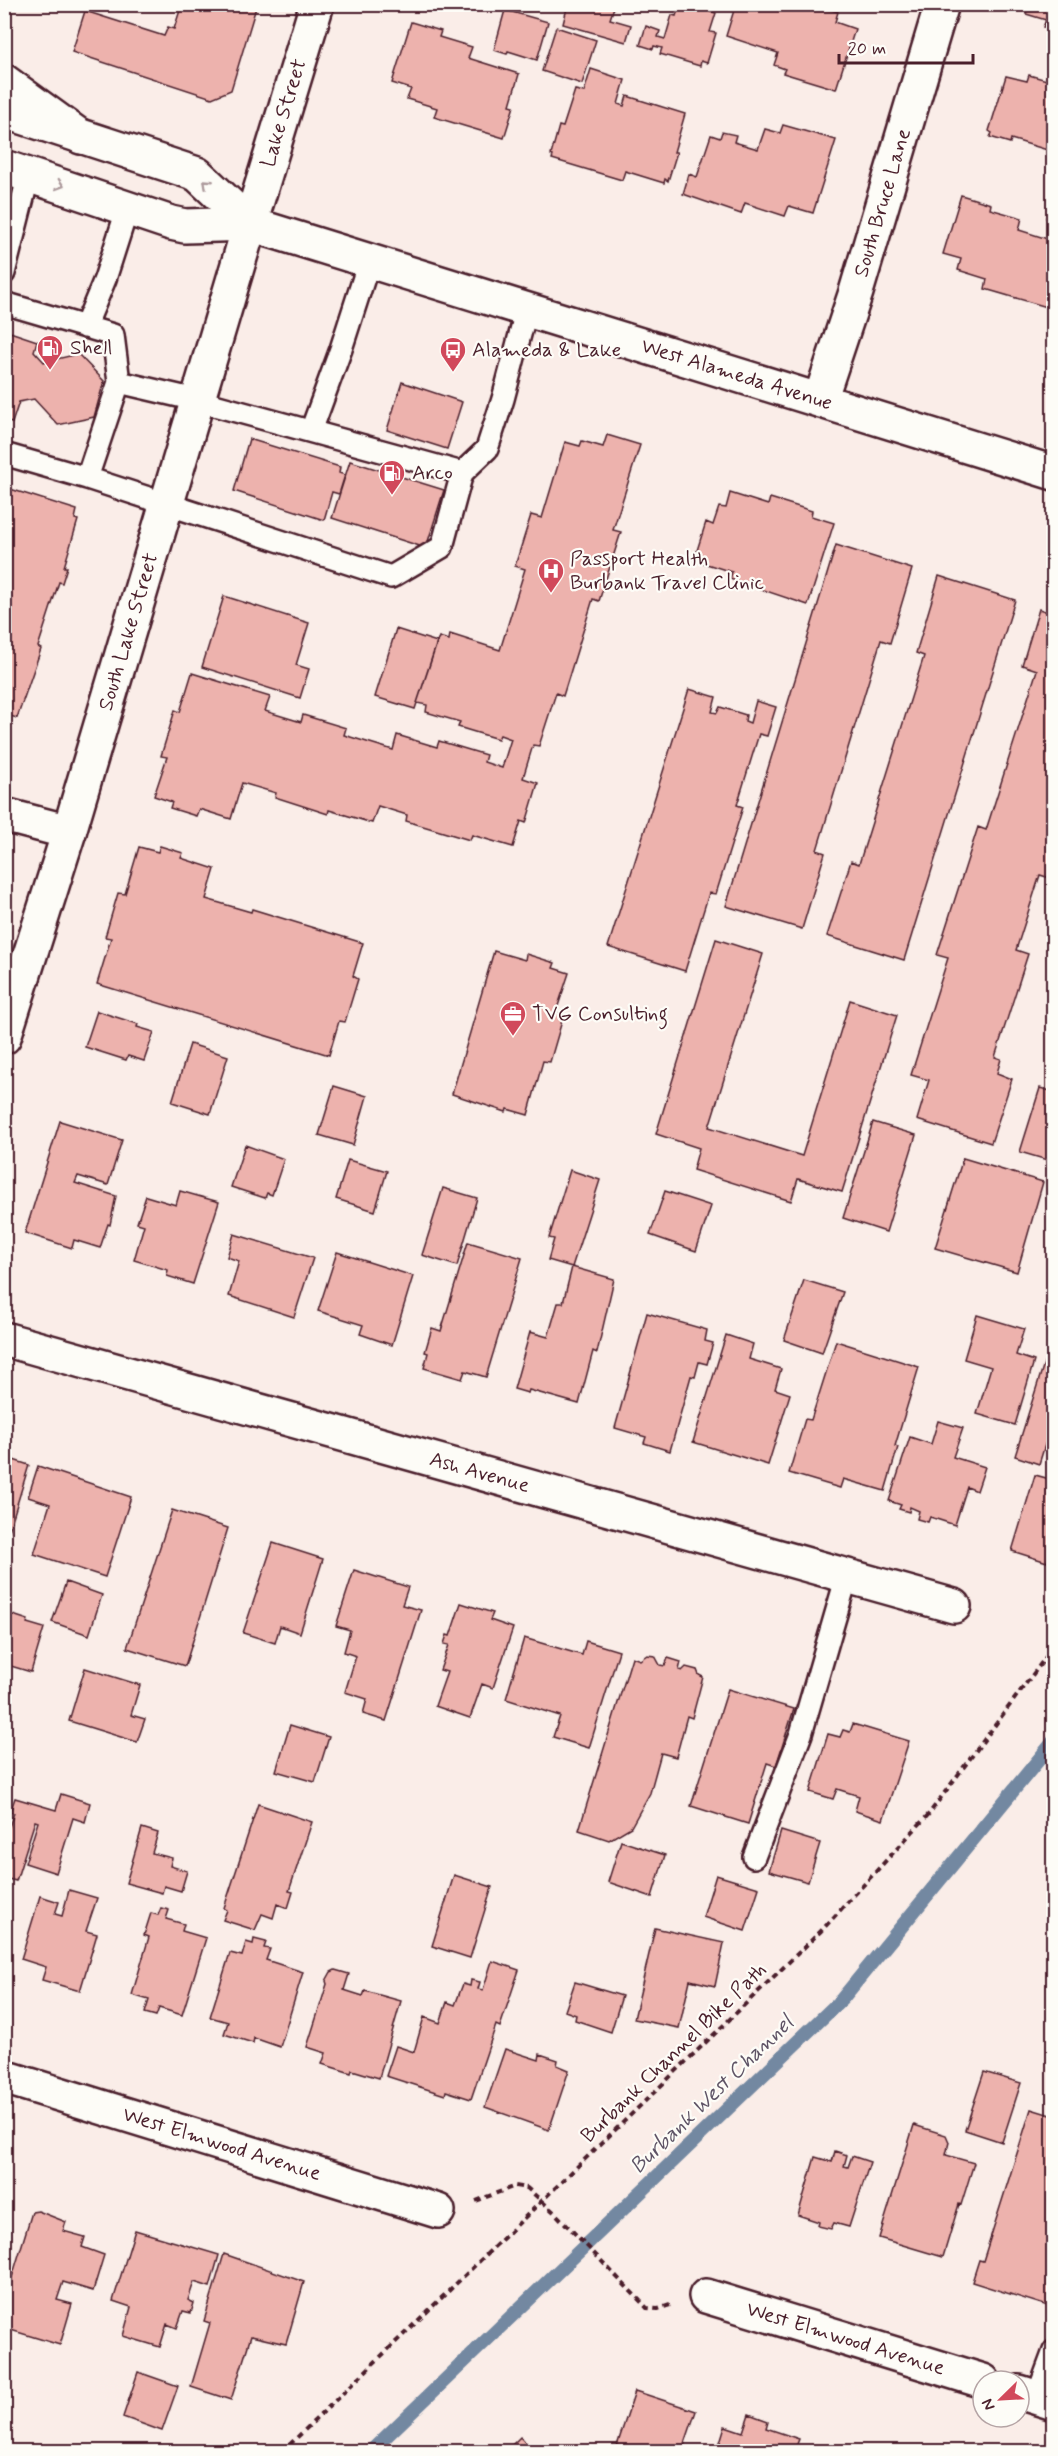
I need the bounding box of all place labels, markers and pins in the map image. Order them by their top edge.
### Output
fuel station icon: Shell [35,333,65,371]
place label: Shell [70,334,112,362]
bus stop icon: Alameda & Lake [438,335,468,373]
place label: Alameda & Lake [472,336,621,364]
fuel station icon: Arco [377,458,407,496]
place label: Arco [412,459,453,487]
place label: Passport Health Burbank Travel Clinic [570,545,764,597]
hospital icon: Passport Health Burbank Travel Clinic [536,556,566,594]
office icon: TVG Consulting [498,999,528,1037]
place label: TVG Consulting [532,1000,668,1030]

